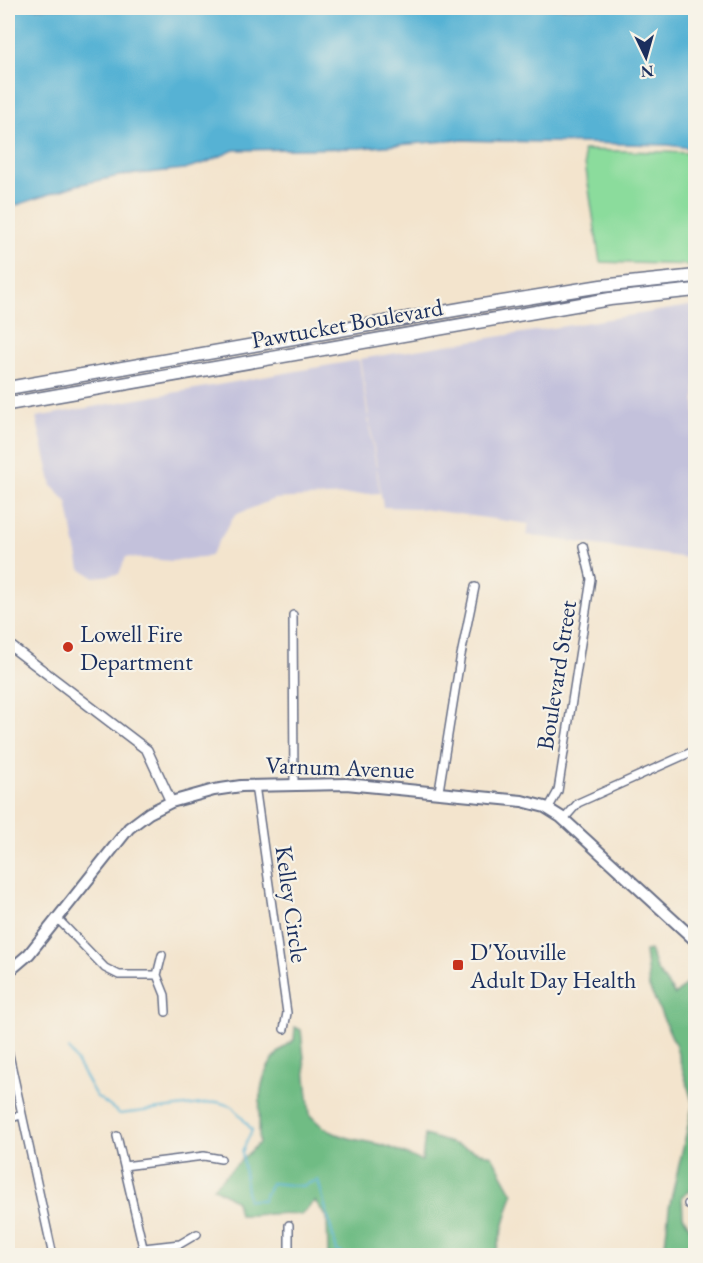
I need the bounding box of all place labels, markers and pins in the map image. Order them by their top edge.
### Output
place label: Lowell Fire Department [80,618,193,677]
marker: Lowell Fire Department [61,640,75,654]
place label: D'Youville Adult Day Health [469,936,636,995]
marker: D'Youville Adult Day Health [451,958,465,972]

